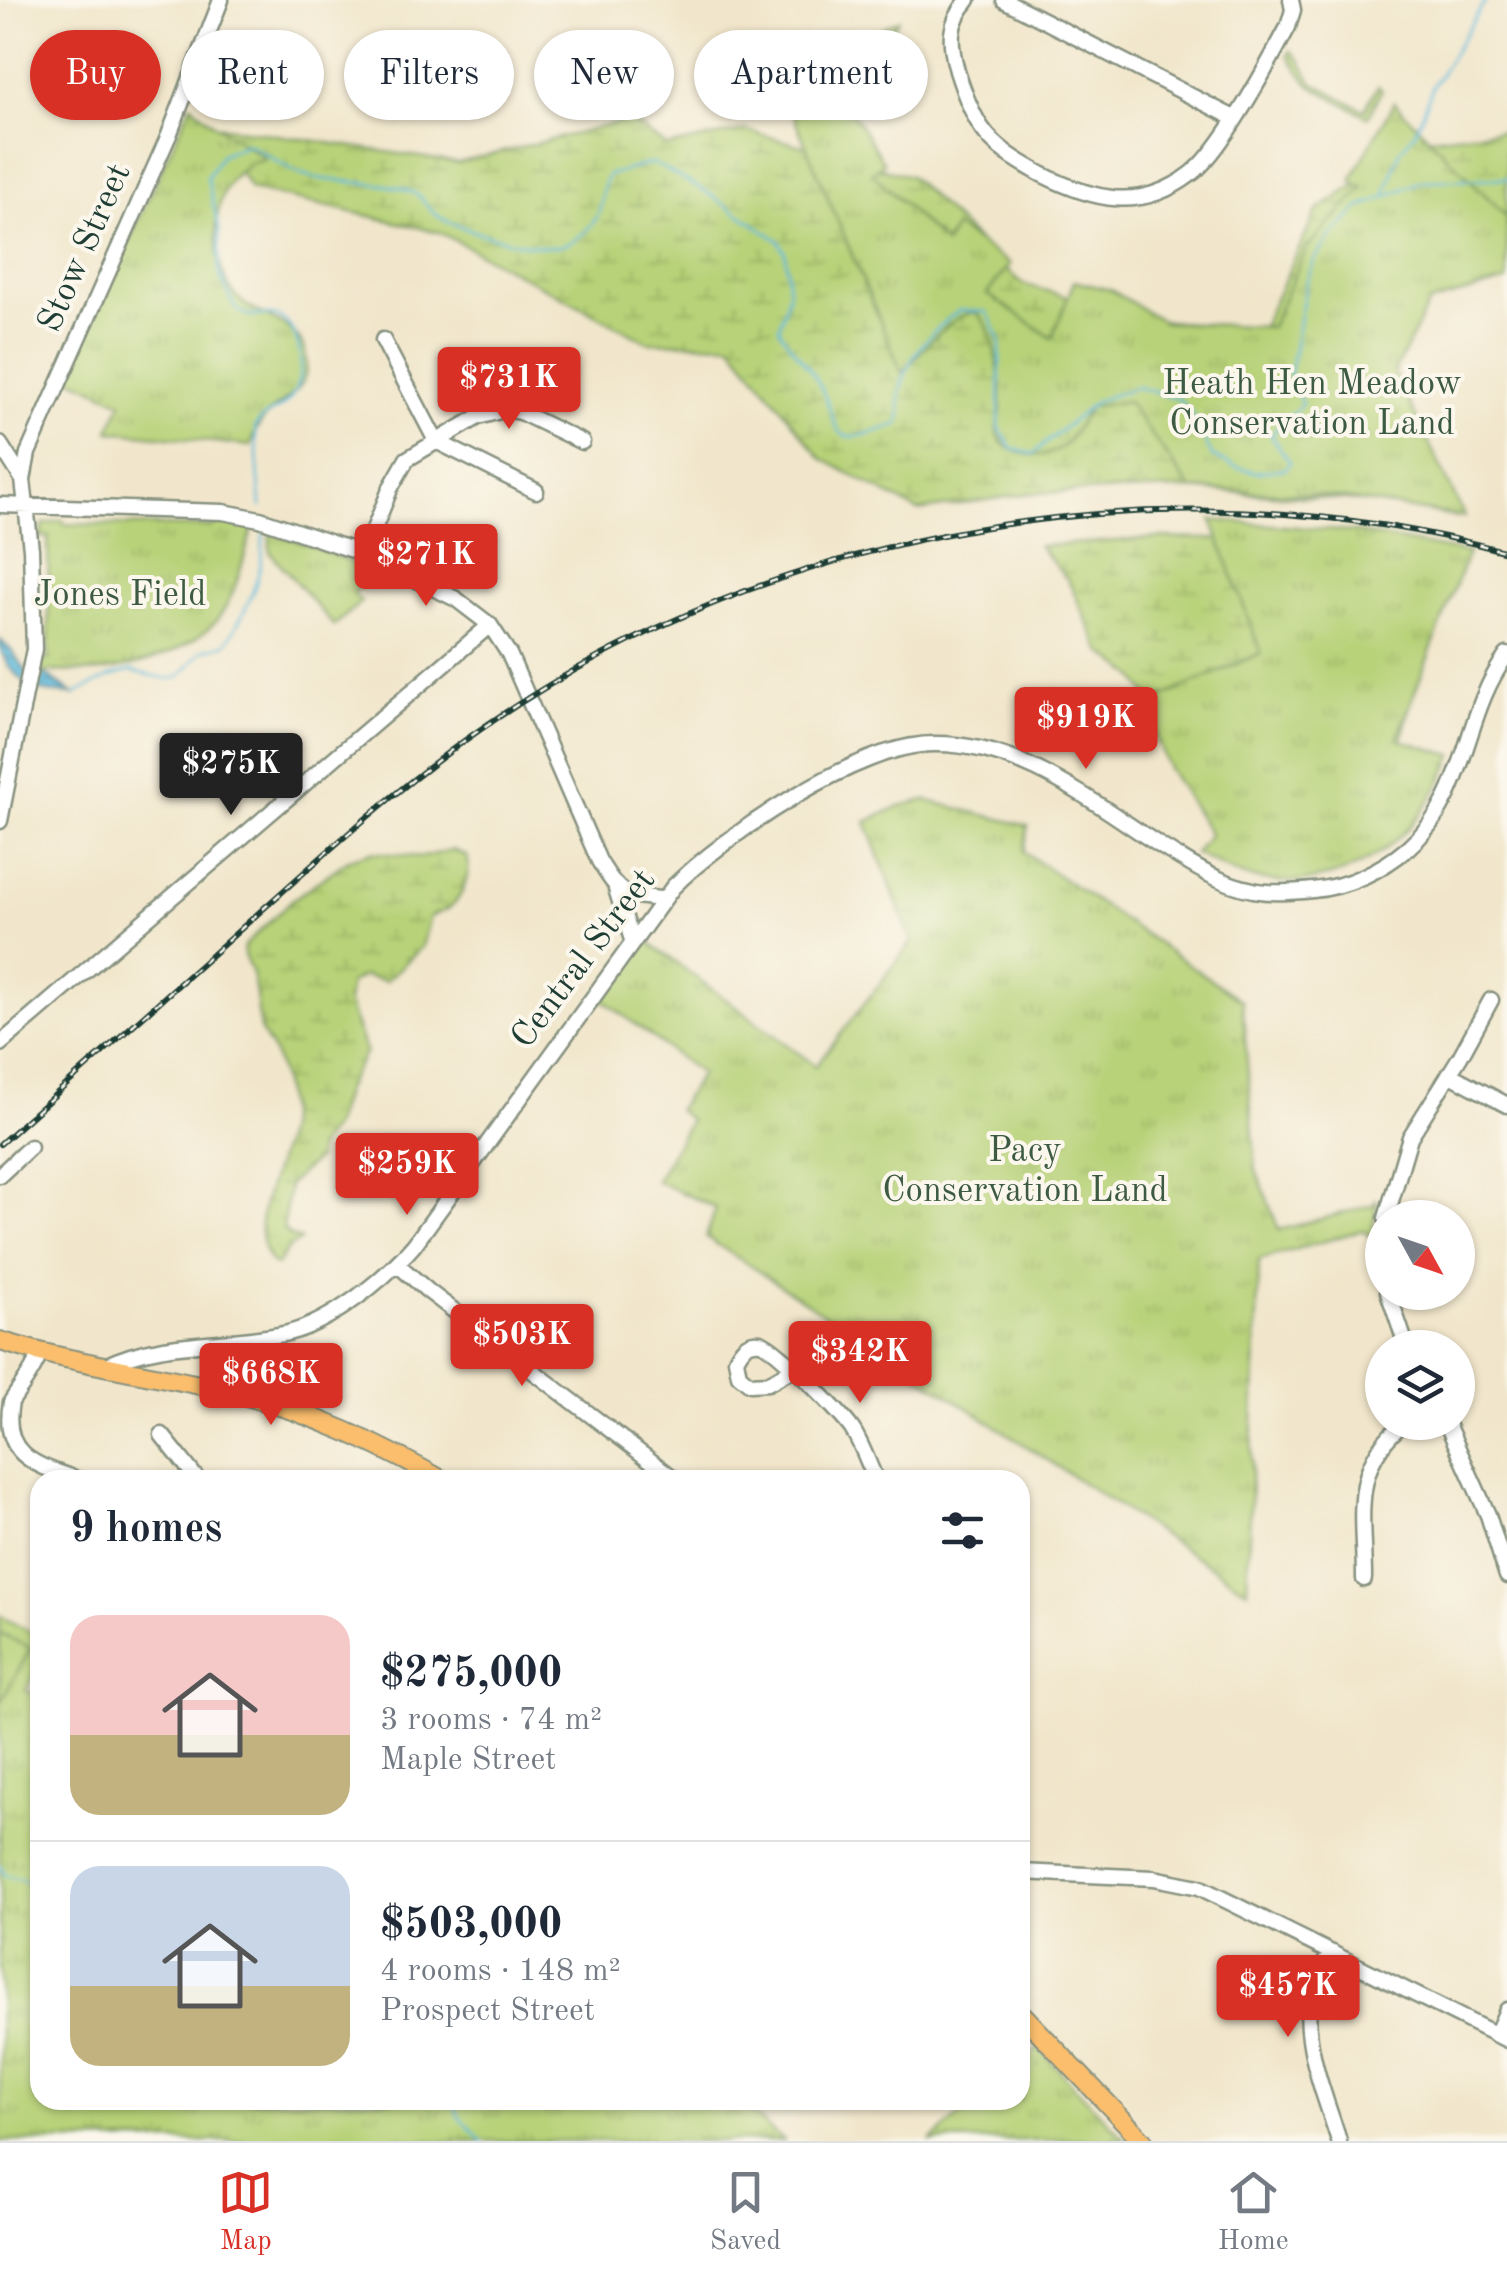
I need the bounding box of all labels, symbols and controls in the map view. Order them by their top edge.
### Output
chip: Buy [30,30,161,120]
chip: Rent [181,30,324,120]
chip: Filters [344,30,514,120]
chip: New [534,30,674,120]
chip: Apartment [694,30,928,120]
street label: Stow Street [32,158,138,338]
pin: $731K [439,347,579,432]
text: $731K [460,363,558,395]
park label: Heath Hen Meadow Conservation Land [1162,367,1462,442]
pin: $271K [356,524,496,609]
text: $271K [377,540,475,572]
park label: Jones Field [33,578,207,613]
pin: $919K [1016,687,1156,772]
text: $919K [1037,703,1135,735]
pin: $275K [161,733,301,818]
text: $275K [182,749,280,781]
street label: Central Street [506,863,662,1055]
pin: $259K [337,1133,477,1218]
park label: Pacy Conservation Land [882,1134,1168,1209]
text: $259K [358,1149,456,1181]
north arrow [1365,1200,1475,1310]
map controls [1365,1200,1475,1440]
pin: $503K [452,1304,592,1389]
text: $503K [473,1320,571,1352]
pin: $342K [790,1321,930,1406]
button: layers [1365,1330,1475,1440]
text: $342K [811,1337,909,1369]
pin: $668K [201,1343,341,1428]
text: $668K [222,1359,320,1391]
icon: filters [935,1503,990,1558]
text: 9 homes [70,1509,222,1551]
text: $275,000 [380,1654,562,1696]
icon: home [150,1655,270,1775]
text: 3 rooms · 74 m² [380,1705,602,1737]
text: Maple Street [380,1745,556,1777]
text: $503,000 [380,1905,562,1947]
icon: home [150,1906,270,2026]
pin: $457K [1218,1955,1358,2040]
text: 4 rooms · 148 m² [380,1956,621,1988]
text: $457K [1239,1971,1337,2003]
text: Prospect Street [380,1996,595,2028]
tab: Map [218,2165,273,2260]
tab: Saved [710,2165,781,2260]
tab: Home [1218,2165,1289,2260]

